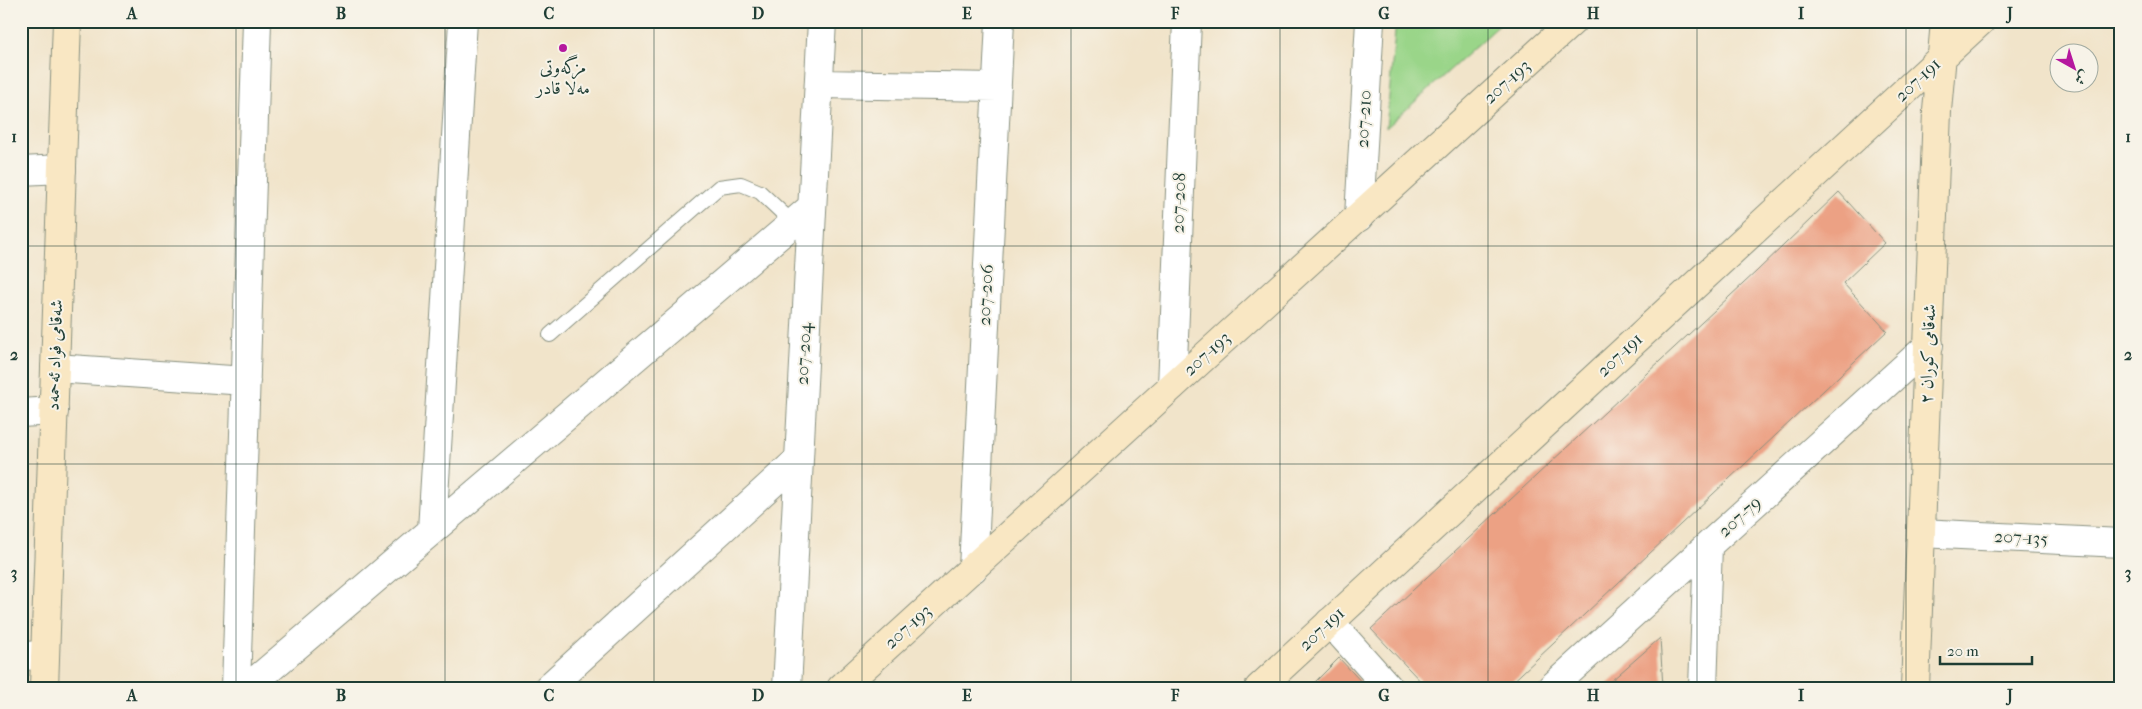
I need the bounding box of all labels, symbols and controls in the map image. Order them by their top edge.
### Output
text: A [126,4,138,23]
text: B [336,4,346,23]
text: C [544,4,555,23]
text: D [752,4,764,23]
text: E [962,4,972,23]
text: F [1170,4,1180,23]
text: G [1378,4,1390,23]
text: H [1587,4,1600,23]
text: I [1798,4,1805,23]
text: J [2005,4,2013,24]
marker: مزگەوتی مەلا قادر [557,42,569,54]
north arrow [2050,42,2100,92]
place label: مزگەوتی مەلا قادر [534,54,590,99]
street label: 207-191 [1891,54,1945,106]
street label: 207-193 [1479,56,1535,108]
text: ش [2071,67,2093,89]
street label: 207-210 [1352,89,1376,149]
text: 1 [11,127,17,146]
text: 1 [2125,127,2131,146]
street label: 207-208 [1167,172,1191,234]
street label: 207-206 [974,264,998,326]
street label: شەقامی فواد ئەحمەد [43,299,67,411]
street label: شەقامی کوران ٢ [1916,304,1940,404]
street label: 207-204 [792,322,816,386]
street label: 207-193 [1179,328,1235,380]
street label: 207-191 [1593,329,1647,381]
text: 2 [10,345,18,364]
text: 2 [2124,345,2132,364]
street label: 207-79 [1714,492,1766,542]
street label: 207-135 [1993,526,2049,550]
text: 3 [11,563,17,583]
text: 3 [2125,563,2131,583]
street label: 207-193 [880,601,936,653]
street label: 207-191 [1295,603,1349,655]
scale bar [1940,634,2032,666]
text: 20 m [1947,642,1979,660]
text: A [126,686,138,705]
text: B [336,686,346,705]
text: C [544,686,555,705]
text: D [752,686,764,705]
text: E [962,686,972,705]
text: F [1170,686,1180,705]
text: G [1378,686,1390,705]
text: H [1587,686,1600,705]
text: I [1798,686,1805,705]
text: J [2005,686,2013,706]

